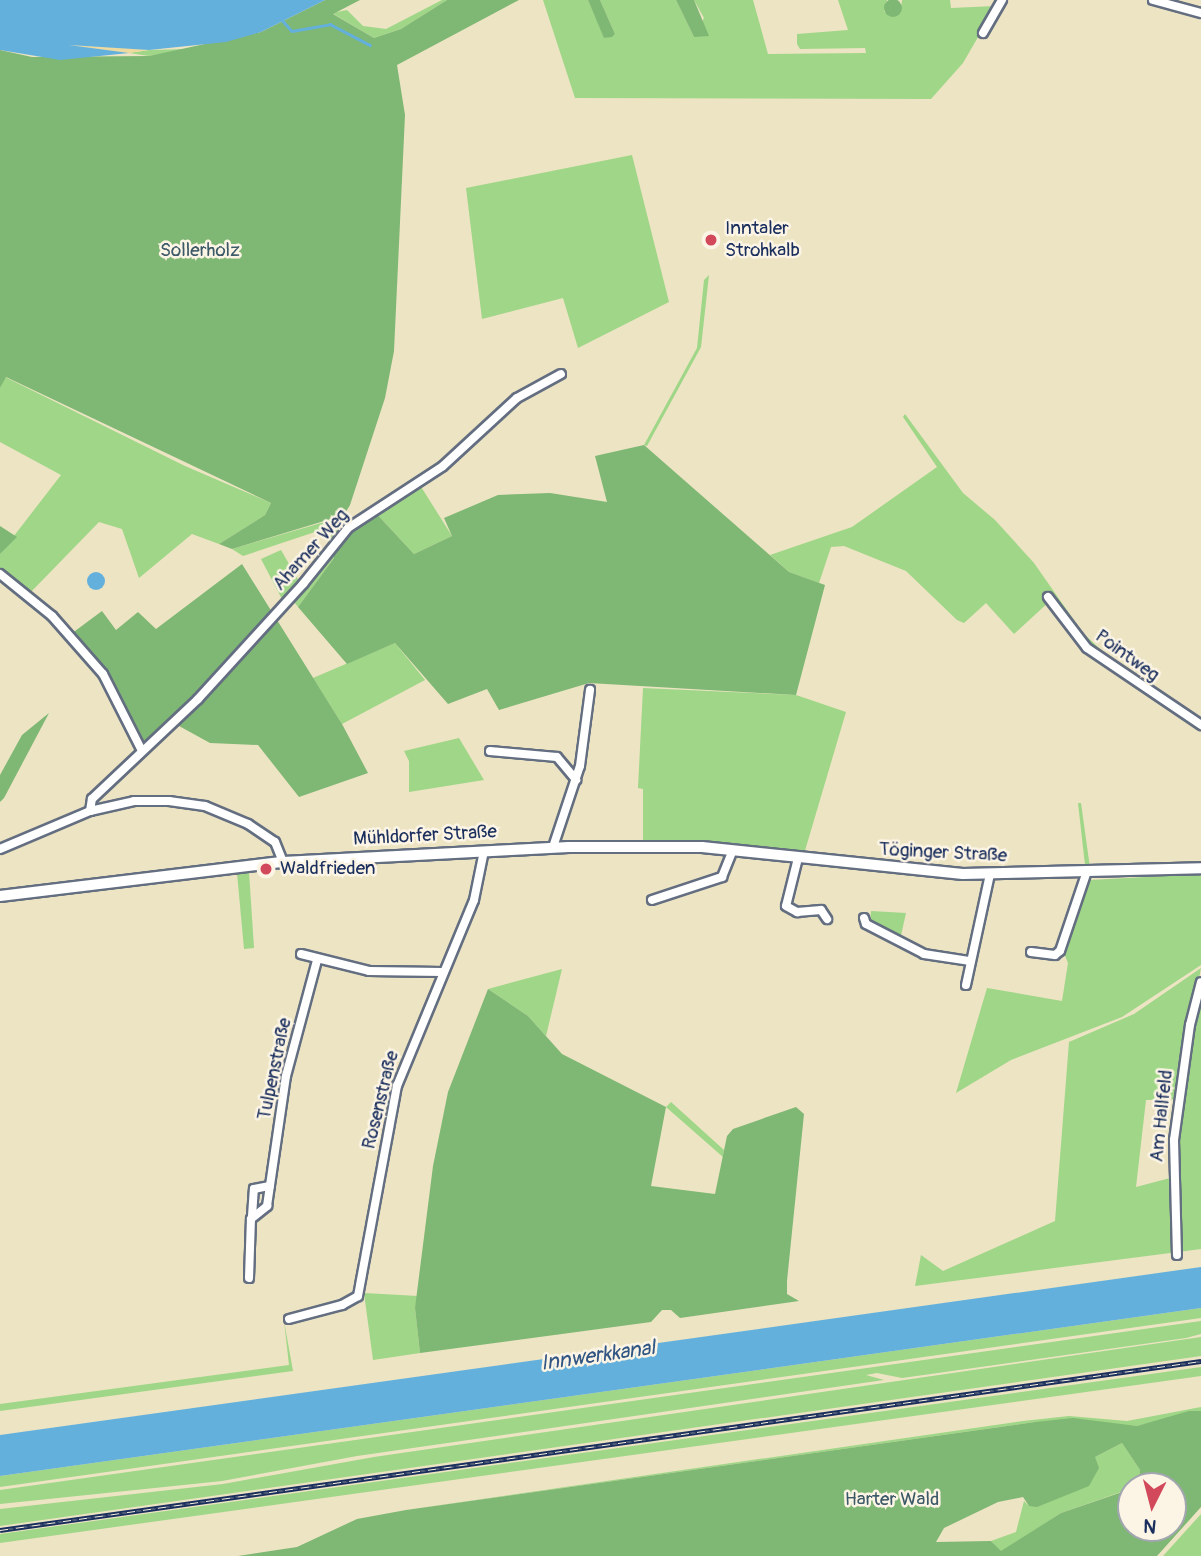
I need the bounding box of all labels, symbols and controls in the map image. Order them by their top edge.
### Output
place label: Inntaler Strohkalb [725,218,800,262]
marker: Inntaler Strohkalb [703,232,719,248]
park label: Sollerholz [160,240,240,262]
street label: Ahamer Weg [268,504,354,596]
street label: Pointweg [1090,625,1164,687]
street label: Mühldorfer Straße [353,821,497,851]
street label: Töginger Straße [878,838,1008,868]
place label: Waldfrieden [280,858,375,880]
marker: Waldfrieden [258,861,274,877]
street label: Tulpenstraße [253,1016,297,1122]
street label: Rosenstraße [358,1048,404,1152]
street label: Am Hallfeld [1146,1069,1178,1163]
water label: Innwerkkanal [539,1336,657,1376]
north arrow [1117,1472,1187,1542]
park label: Harter Wald [845,1489,939,1511]
text: N [1142,1513,1158,1539]

